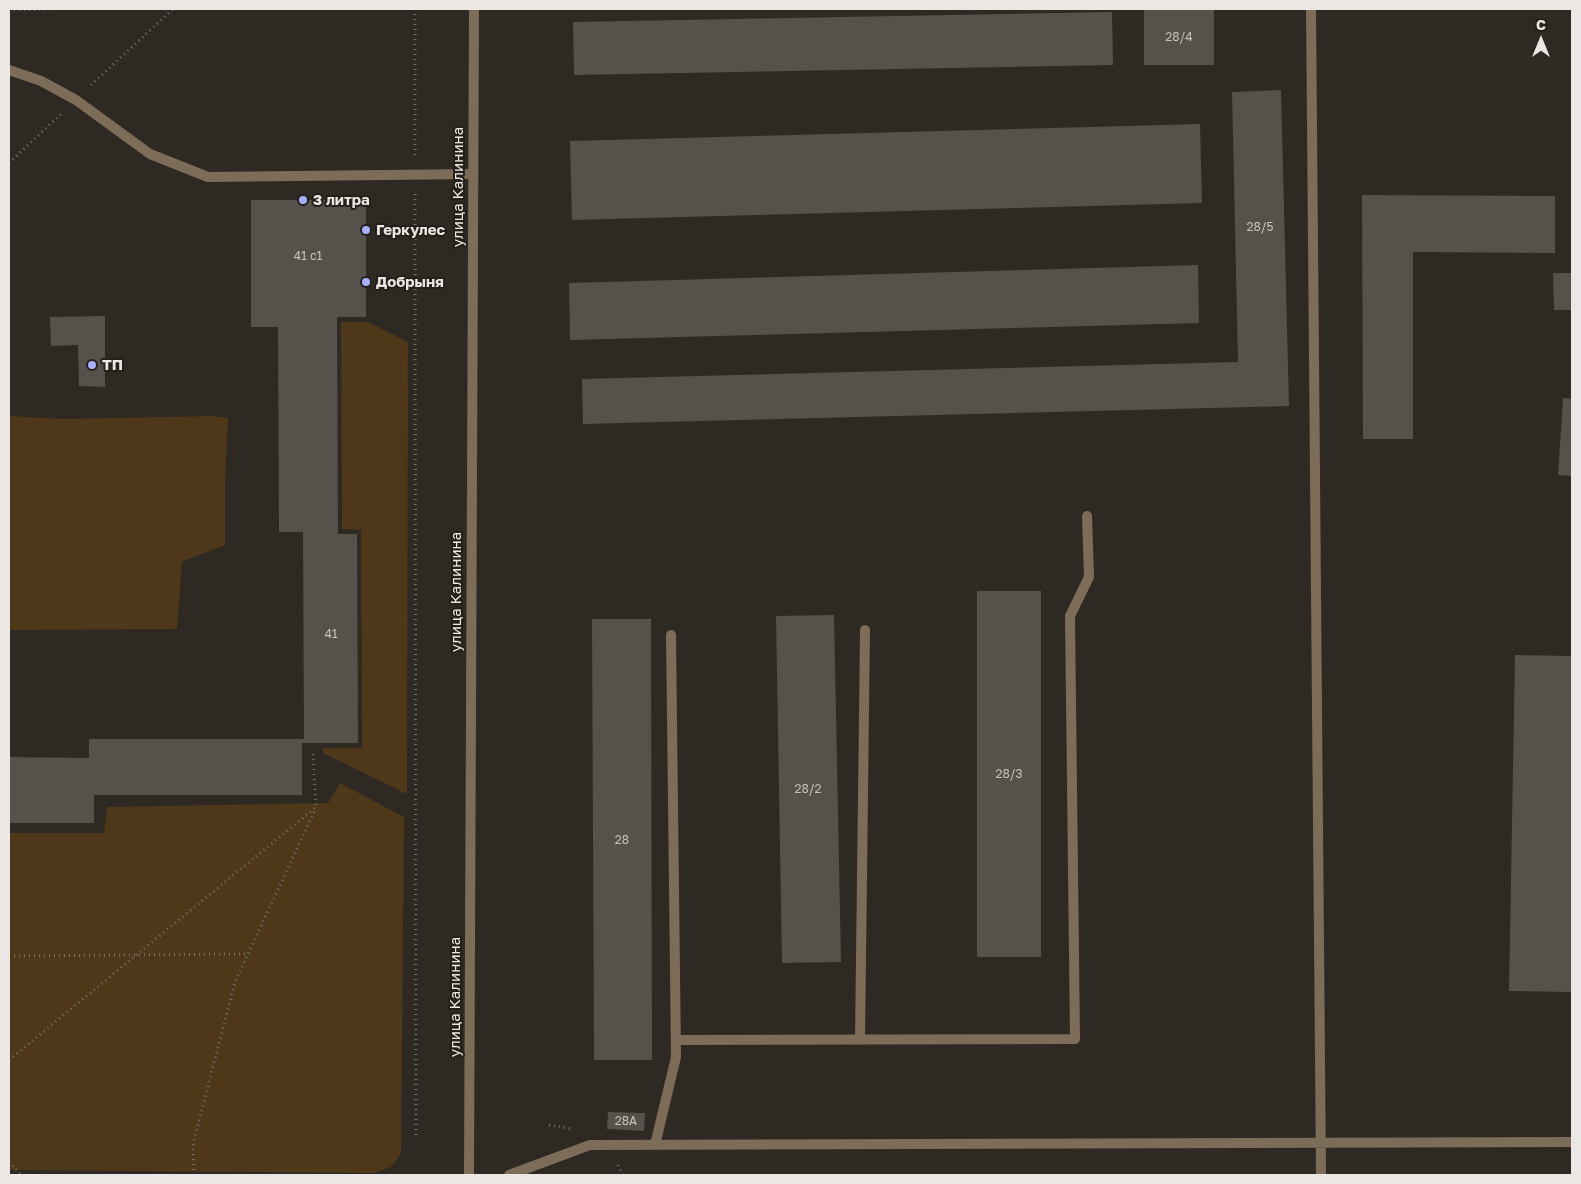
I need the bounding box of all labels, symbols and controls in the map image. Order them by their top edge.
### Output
north arrow [1516,15,1566,65]
text: С [1536,16,1546,33]
house number: 28/4 [1165,30,1193,44]
street label: улица Калинина [449,127,467,247]
place label: 3 литра [313,191,370,209]
marker: 3 литра [297,194,309,206]
house number: 28/5 [1247,220,1273,234]
place label: Геркулес [376,221,445,239]
marker: Геркулес [360,224,372,236]
house number: 41 с1 [294,249,322,263]
place label: Добрыня [376,273,444,291]
marker: Добрыня [360,276,372,288]
place label: ТП [102,356,123,374]
marker: ТП [86,359,98,371]
street label: улица Калинина [447,532,465,652]
house number: 41 [324,627,338,641]
house number: 28/3 [995,767,1023,781]
house number: 28/2 [795,782,821,796]
house number: 28 [615,833,629,847]
street label: улица Калинина [446,937,464,1057]
house number: 28А [615,1114,637,1128]

